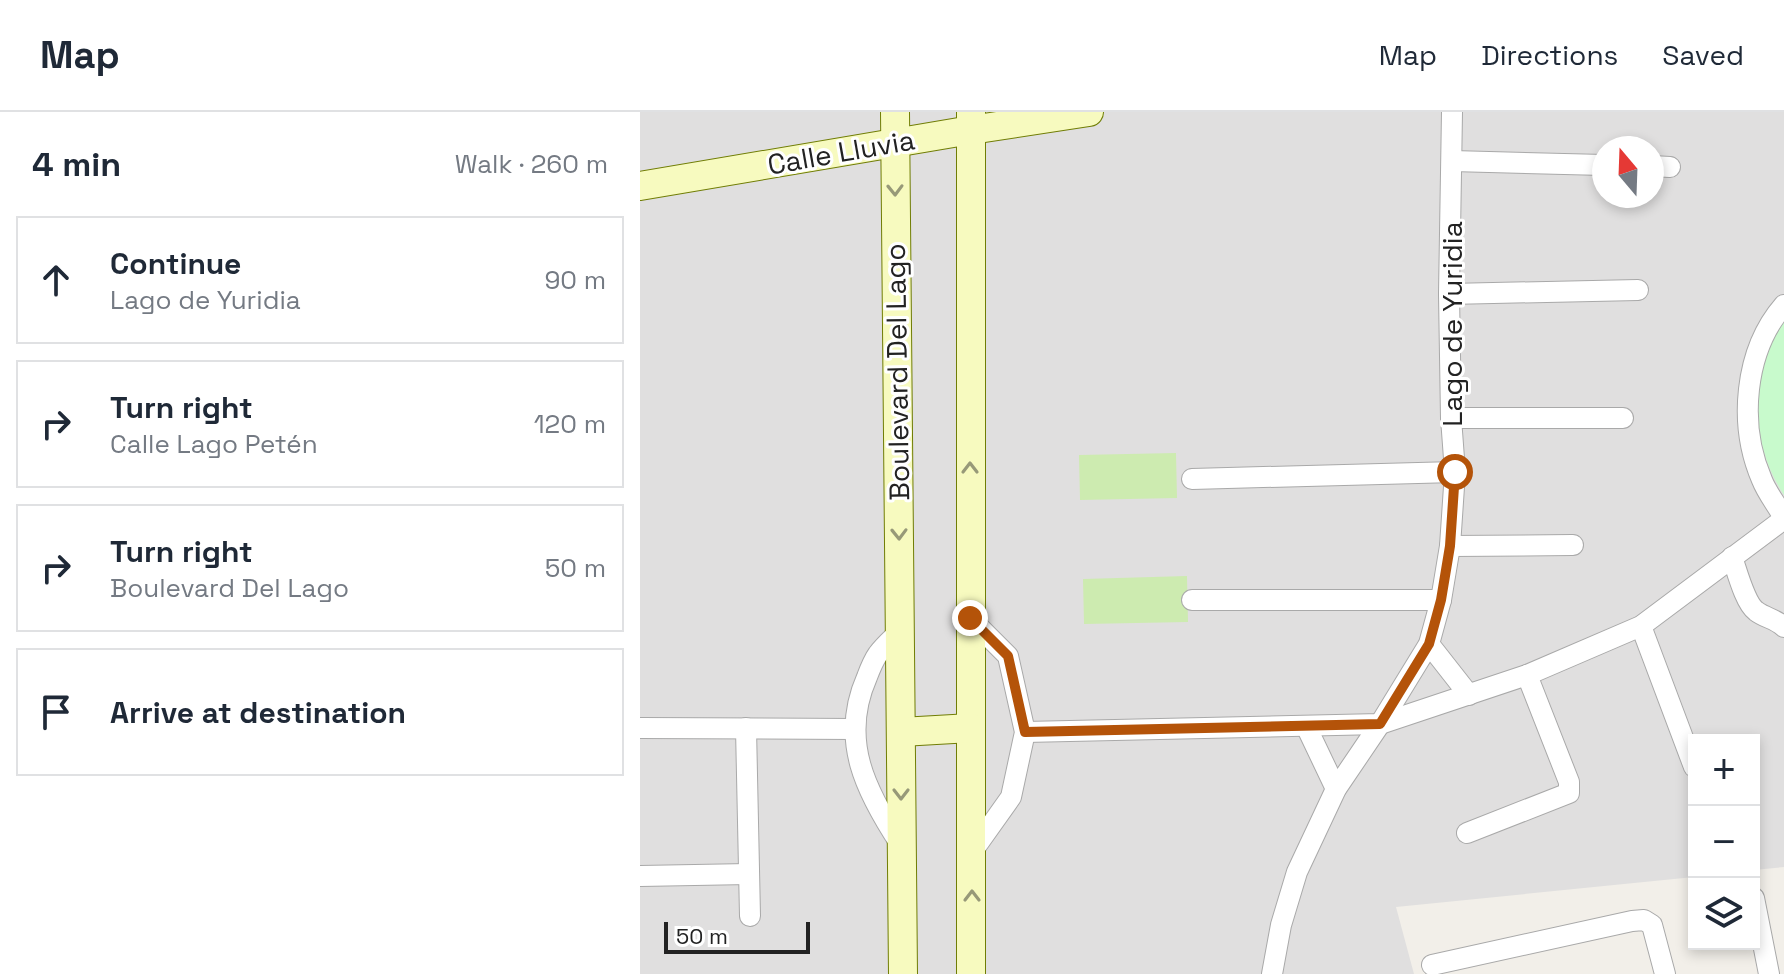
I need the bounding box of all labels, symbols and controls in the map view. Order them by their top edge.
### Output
text: Map [40,31,120,79]
text: Map [1379,37,1437,73]
text: Directions [1481,37,1618,73]
text: Saved [1662,37,1744,73]
street label: Calle Lluvia [765,121,917,183]
north arrow [1592,136,1664,208]
text: 4 min [32,143,121,186]
text: Walk · 260 m [455,147,608,181]
one-way arrow [886,184,904,197]
street label: Lago de Yuridia [1434,221,1470,427]
street label: Boulevard Del Lago [877,243,917,501]
text: Continue [110,244,241,283]
icon: ahead [34,258,78,302]
text: 90 m [544,263,606,297]
text: Lago de Yuridia [110,283,301,317]
text: Turn right [110,388,253,427]
icon: right [34,402,78,446]
text: 120 m [534,407,606,441]
text: Calle Lago Petén [110,427,318,461]
route start [1437,454,1473,490]
one-way arrow [961,461,979,474]
one-way arrow [890,528,907,541]
text: Turn right [110,532,253,571]
icon: right [34,546,78,590]
text: 50 m [545,551,606,585]
text: Boulevard Del Lago [110,571,349,605]
route end [952,600,988,636]
icon: arrive [34,690,78,734]
text: Arrive at destination [110,693,406,732]
map controls [1688,734,1760,950]
button: + [1688,734,1760,806]
one-way arrow [892,788,910,801]
button: − [1688,806,1760,878]
button: layers [1688,878,1760,950]
one-way arrow [963,889,981,902]
scale bar [664,918,810,954]
text: 50 m [676,922,728,950]

